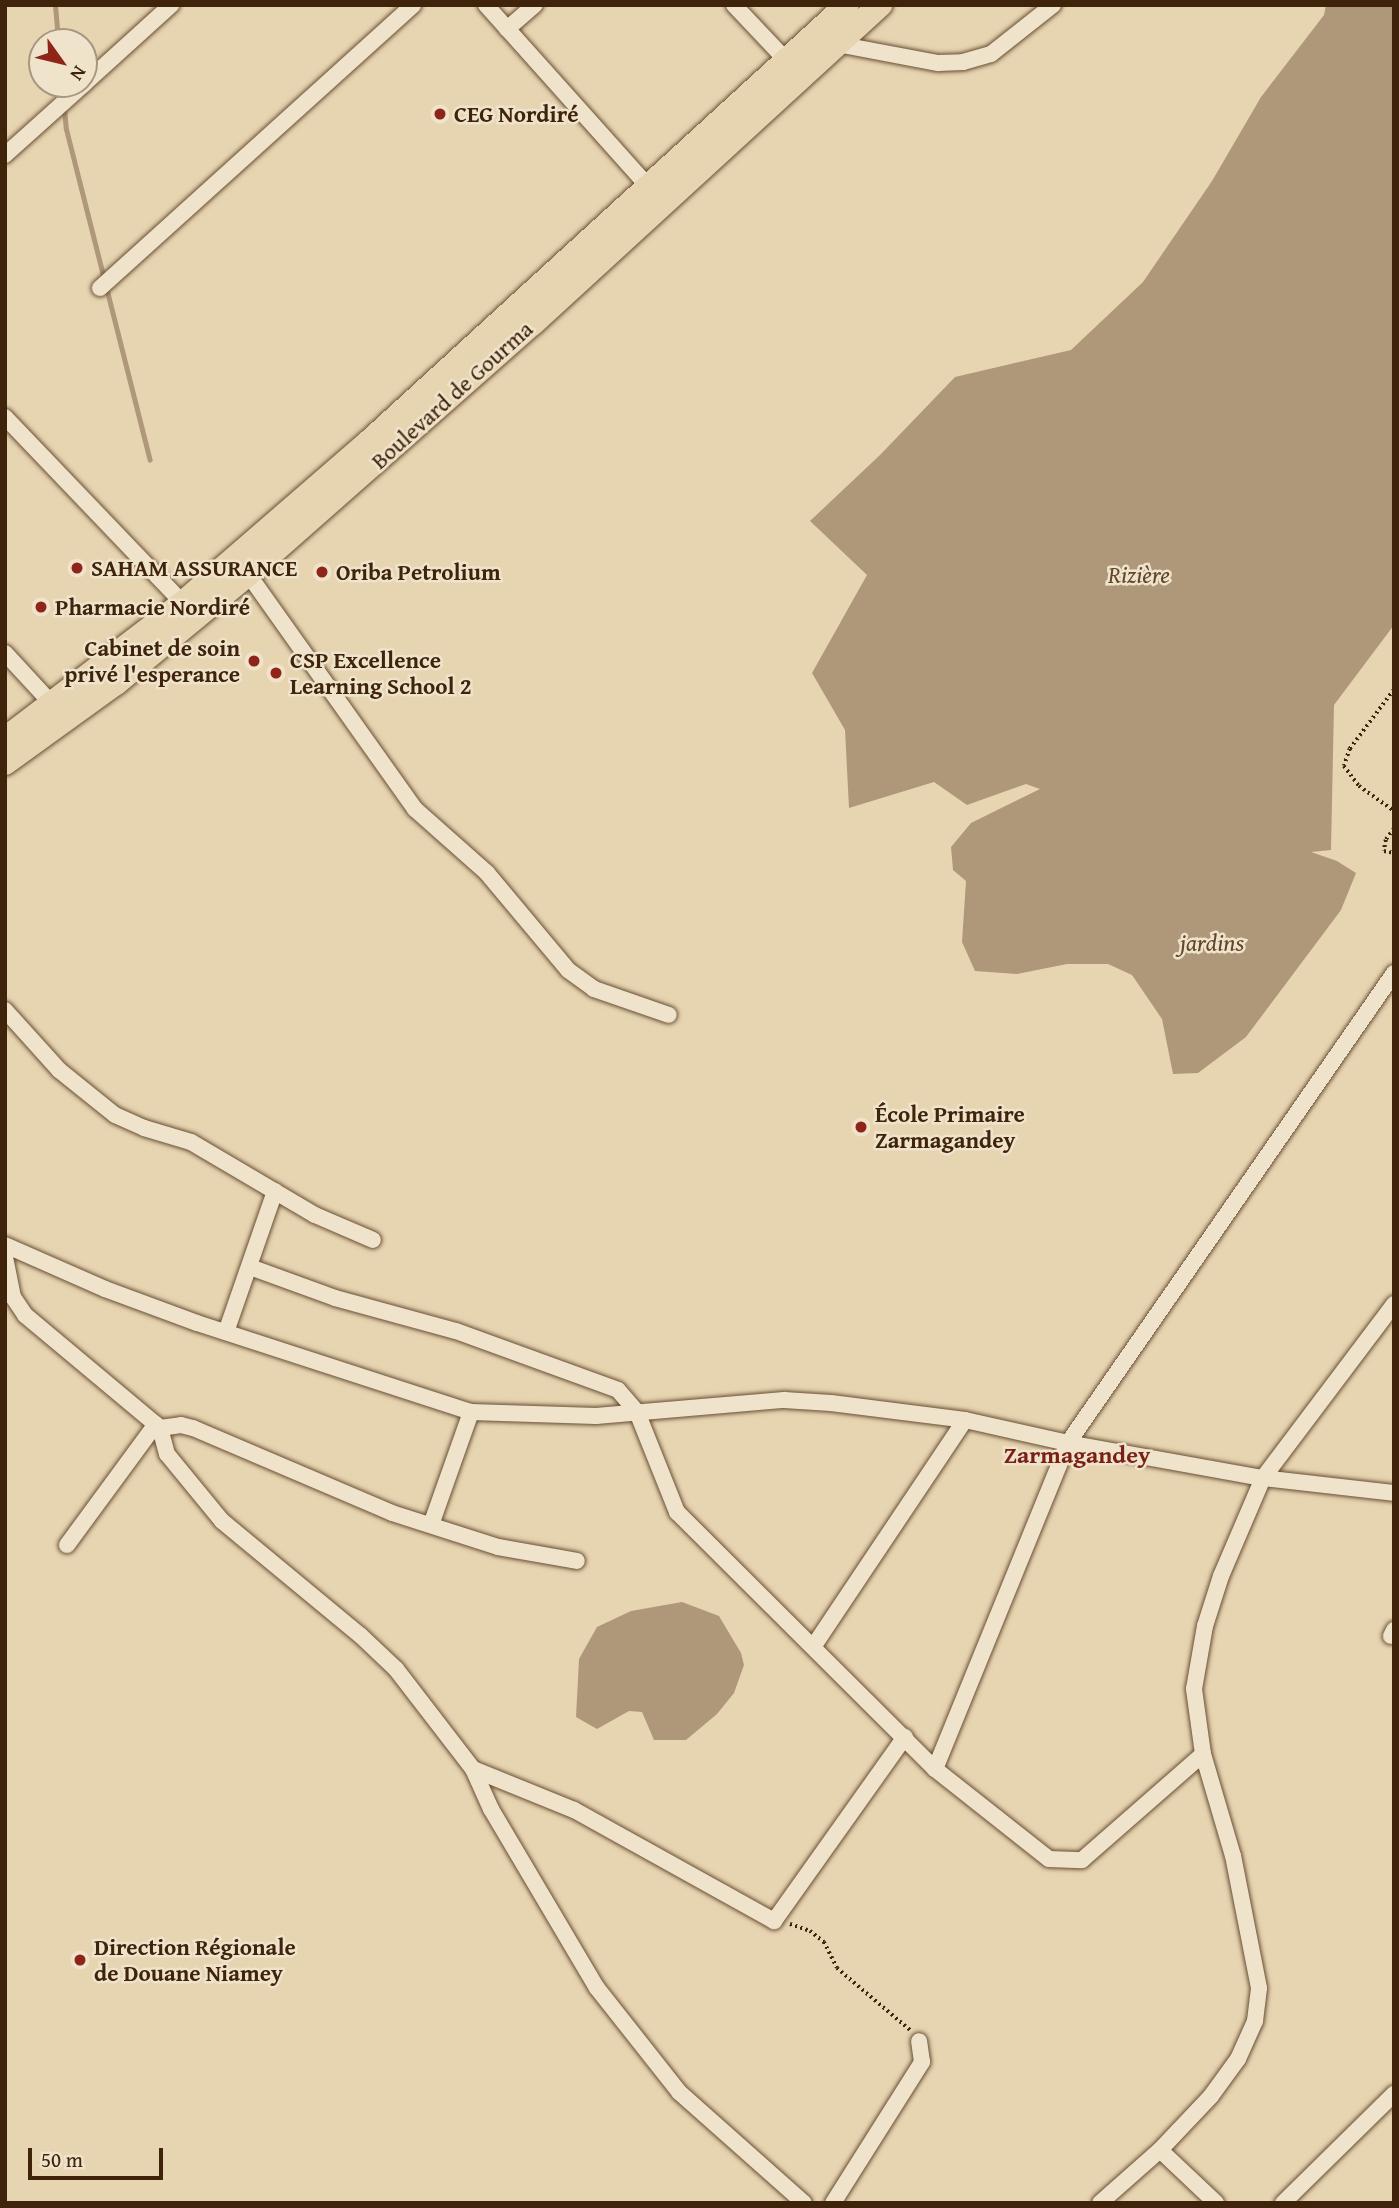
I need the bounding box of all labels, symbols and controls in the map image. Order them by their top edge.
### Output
north arrow [28,28,98,98]
text: N [64,61,94,87]
place label: CEG Nordiré [454,100,579,128]
marker: CEG Nordiré [432,106,448,122]
street label: Boulevard de Gourma [366,315,538,475]
place label: SAHAM ASSURANCE [91,554,297,582]
place label: Oriba Petrolium [336,558,501,586]
marker: SAHAM ASSURANCE [69,560,85,576]
water label: Rizière [1108,561,1170,589]
marker: Oriba Petrolium [314,564,330,580]
place label: Pharmacie Nordiré [55,593,250,621]
marker: Pharmacie Nordiré [33,599,49,615]
place label: Cabinet de soin privé l'esperance [64,634,240,688]
place label: CSP Excellence Learning School 2 [290,646,472,700]
marker: Cabinet de soin privé l'esperance [246,653,262,669]
marker: CSP Excellence Learning School 2 [268,665,284,681]
water label: jardins [1180,929,1244,957]
place label: École Primaire Zarmagandey [875,1100,1025,1154]
marker: École Primaire Zarmagandey [853,1119,869,1135]
district label: Zarmagandey [1004,1441,1150,1469]
place label: Direction Régionale de Douane Niamey [94,1933,296,1987]
marker: Direction Régionale de Douane Niamey [72,1952,88,1968]
scale bar [32,2134,166,2178]
text: 50 m [41,2144,83,2175]

